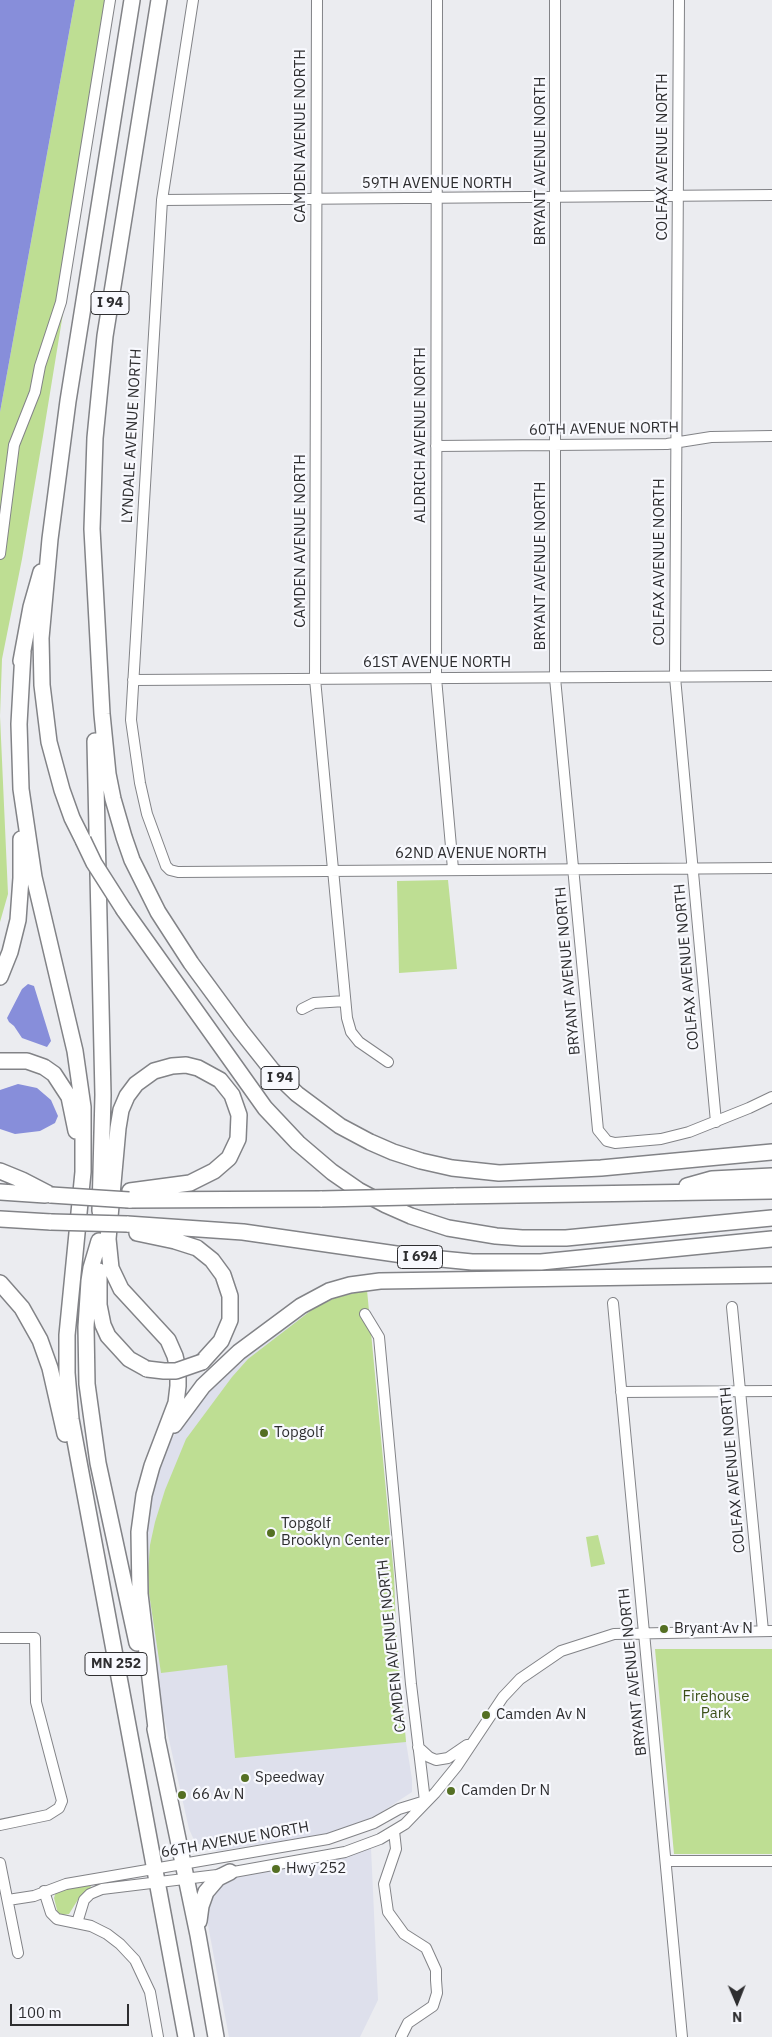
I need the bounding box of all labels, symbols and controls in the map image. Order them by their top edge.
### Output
street label: CAMDEN AVENUE NORTH [292,49,310,223]
street label: COLFAX AVENUE NORTH [654,74,672,240]
street label: BRYANT AVENUE NORTH [532,77,550,245]
street label: 59TH AVENUE NORTH [362,175,512,193]
road number: I 94 [91,292,129,314]
street label: ALDRICH AVENUE NORTH [412,347,430,523]
street label: LYNDALE AVENUE NORTH [118,348,146,524]
street label: 60TH AVENUE NORTH [529,419,679,439]
street label: CAMDEN AVENUE NORTH [292,454,310,628]
street label: COLFAX AVENUE NORTH [651,479,669,645]
street label: BRYANT AVENUE NORTH [532,482,550,650]
street label: 61ST AVENUE NORTH [363,654,511,672]
street label: 62ND AVENUE NORTH [395,845,547,863]
street label: COLFAX AVENUE NORTH [671,883,703,1051]
street label: BRYANT AVENUE NORTH [552,886,584,1056]
road number: I 94 [261,1066,299,1090]
road number: I 694 [398,1246,442,1268]
street label: COLFAX AVENUE NORTH [717,1386,749,1554]
place label: Topgolf [274,1424,324,1442]
marker: Topgolf [258,1427,270,1439]
place label: Topgolf Brooklyn Center [281,1515,389,1550]
marker: Topgolf Brooklyn Center [265,1527,277,1539]
street label: CAMDEN AVENUE NORTH [374,1559,410,1733]
street label: BRYANT AVENUE NORTH [615,1587,651,1757]
place label: Bryant Av N [674,1620,753,1638]
marker: Bryant Av N [658,1623,670,1635]
road number: MN 252 [85,1652,147,1676]
park label: Firehouse Park [683,1688,749,1723]
place label: Camden Av N [496,1706,586,1724]
marker: Camden Av N [480,1709,492,1721]
place label: Speedway [255,1769,324,1787]
marker: Speedway [239,1772,251,1784]
place label: Camden Dr N [461,1782,550,1800]
marker: Camden Dr N [445,1785,457,1797]
place label: 66 Av N [192,1786,244,1804]
marker: 66 Av N [176,1789,188,1801]
street label: 66TH AVENUE NORTH [159,1818,311,1862]
place label: Hwy 252 [286,1860,346,1878]
marker: Hwy 252 [270,1863,282,1875]
north arrow [712,1977,762,2027]
scale bar [12,1994,131,2026]
text: 100 m [18,2003,62,2022]
text: N [732,2008,742,2026]

